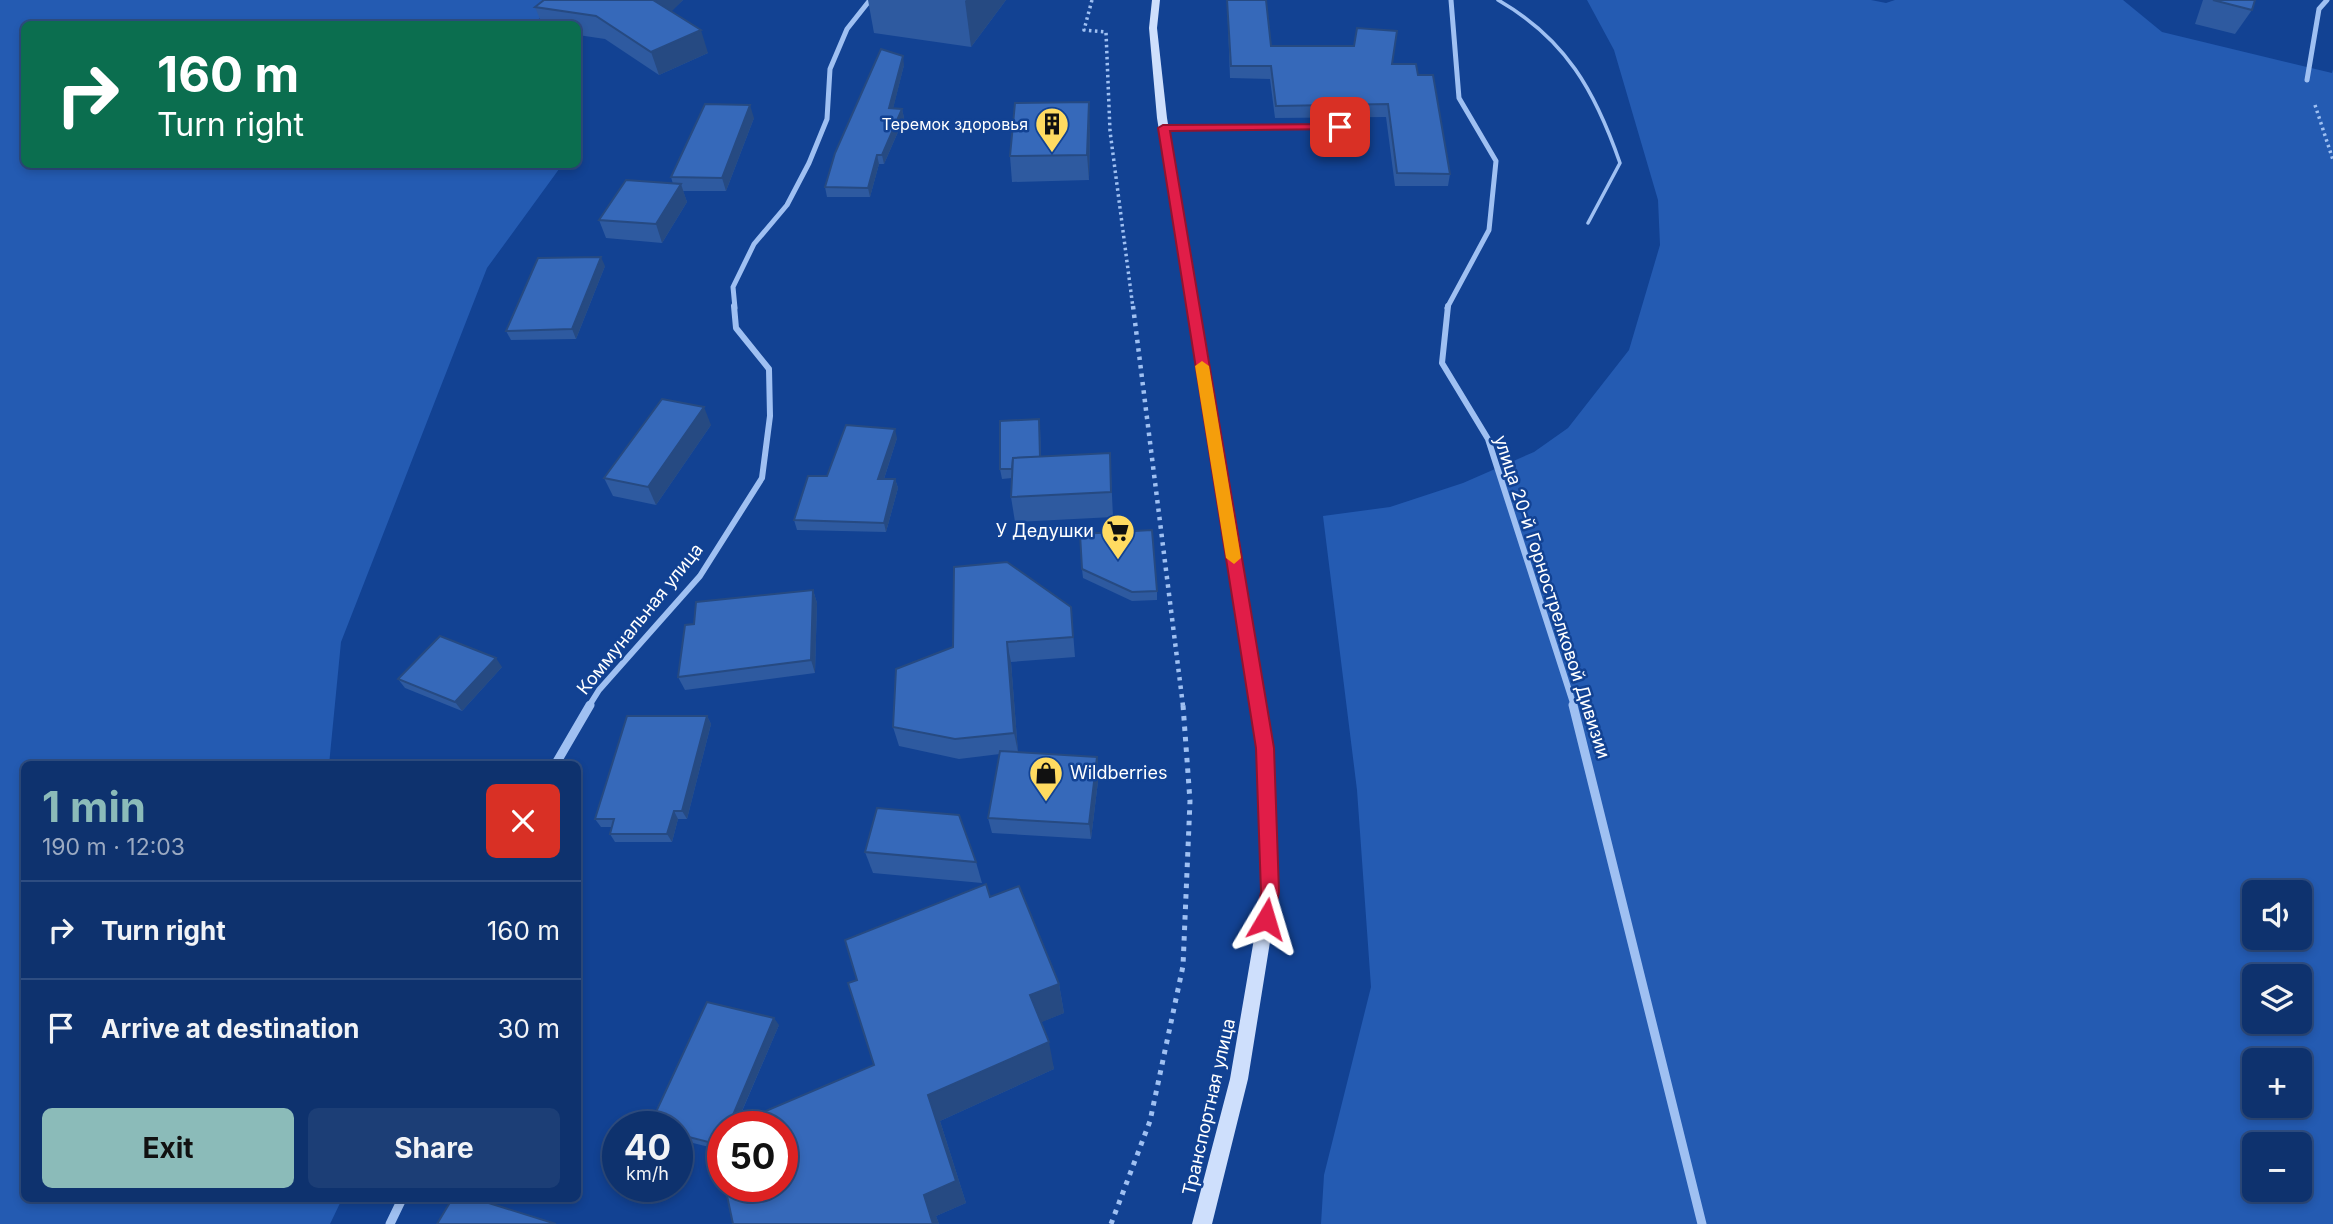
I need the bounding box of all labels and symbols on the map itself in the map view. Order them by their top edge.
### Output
pin [1310,97,1370,157]
building icon: Теремок здоровья [1033,105,1071,154]
place label: Теремок здоровья [882,114,1028,134]
street label: улица 20-й Горнострелковой Дивизии [1490,432,1615,761]
supermarket icon: У Дедушки [1099,512,1137,561]
place label: У Дедушки [996,520,1094,541]
street label: Коммунальная улица [572,539,707,698]
shop icon: Wildberries [1027,754,1065,803]
place label: Wildberries [1070,762,1167,783]
position arrow [1229,882,1303,956]
street label: Транспортная улица [1178,1016,1239,1197]
speed limit sign: 50 [707,1111,798,1202]

